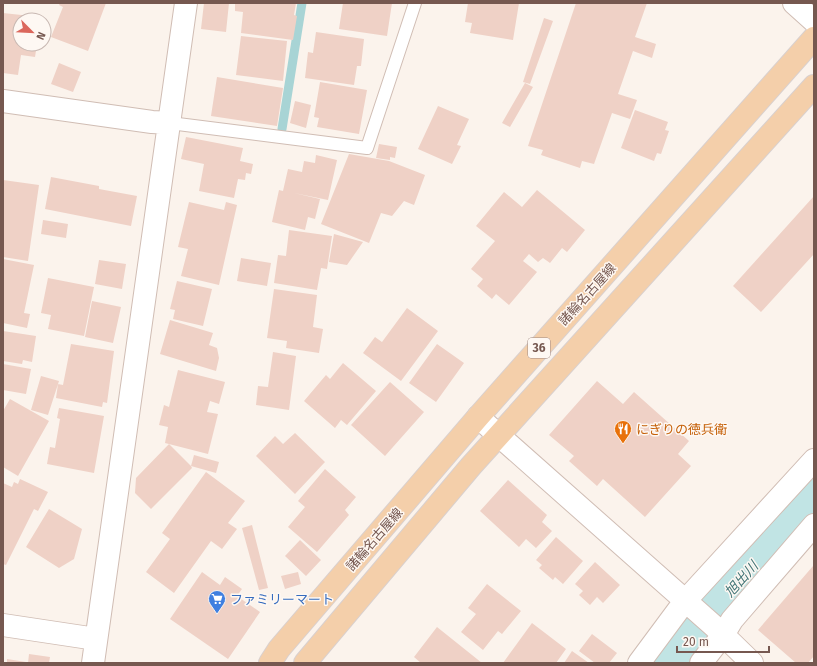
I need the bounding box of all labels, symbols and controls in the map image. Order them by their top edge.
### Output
north arrow [12,12,52,52]
text: N [33,30,48,42]
street label: 諸輪名古屋線 [556,260,619,328]
road number: 36 [528,338,550,358]
restaurant icon: にぎりの徳兵衛 [613,419,633,444]
place label: にぎりの徳兵衛 [636,422,727,437]
street label: 諸輪名古屋線 [343,505,406,574]
water label: 旭出川 [721,557,763,601]
supermarket icon: ファミリーマート [207,589,227,614]
place label: ファミリーマート [230,592,334,607]
scale bar [677,628,769,654]
text: 20 m [683,635,709,649]

